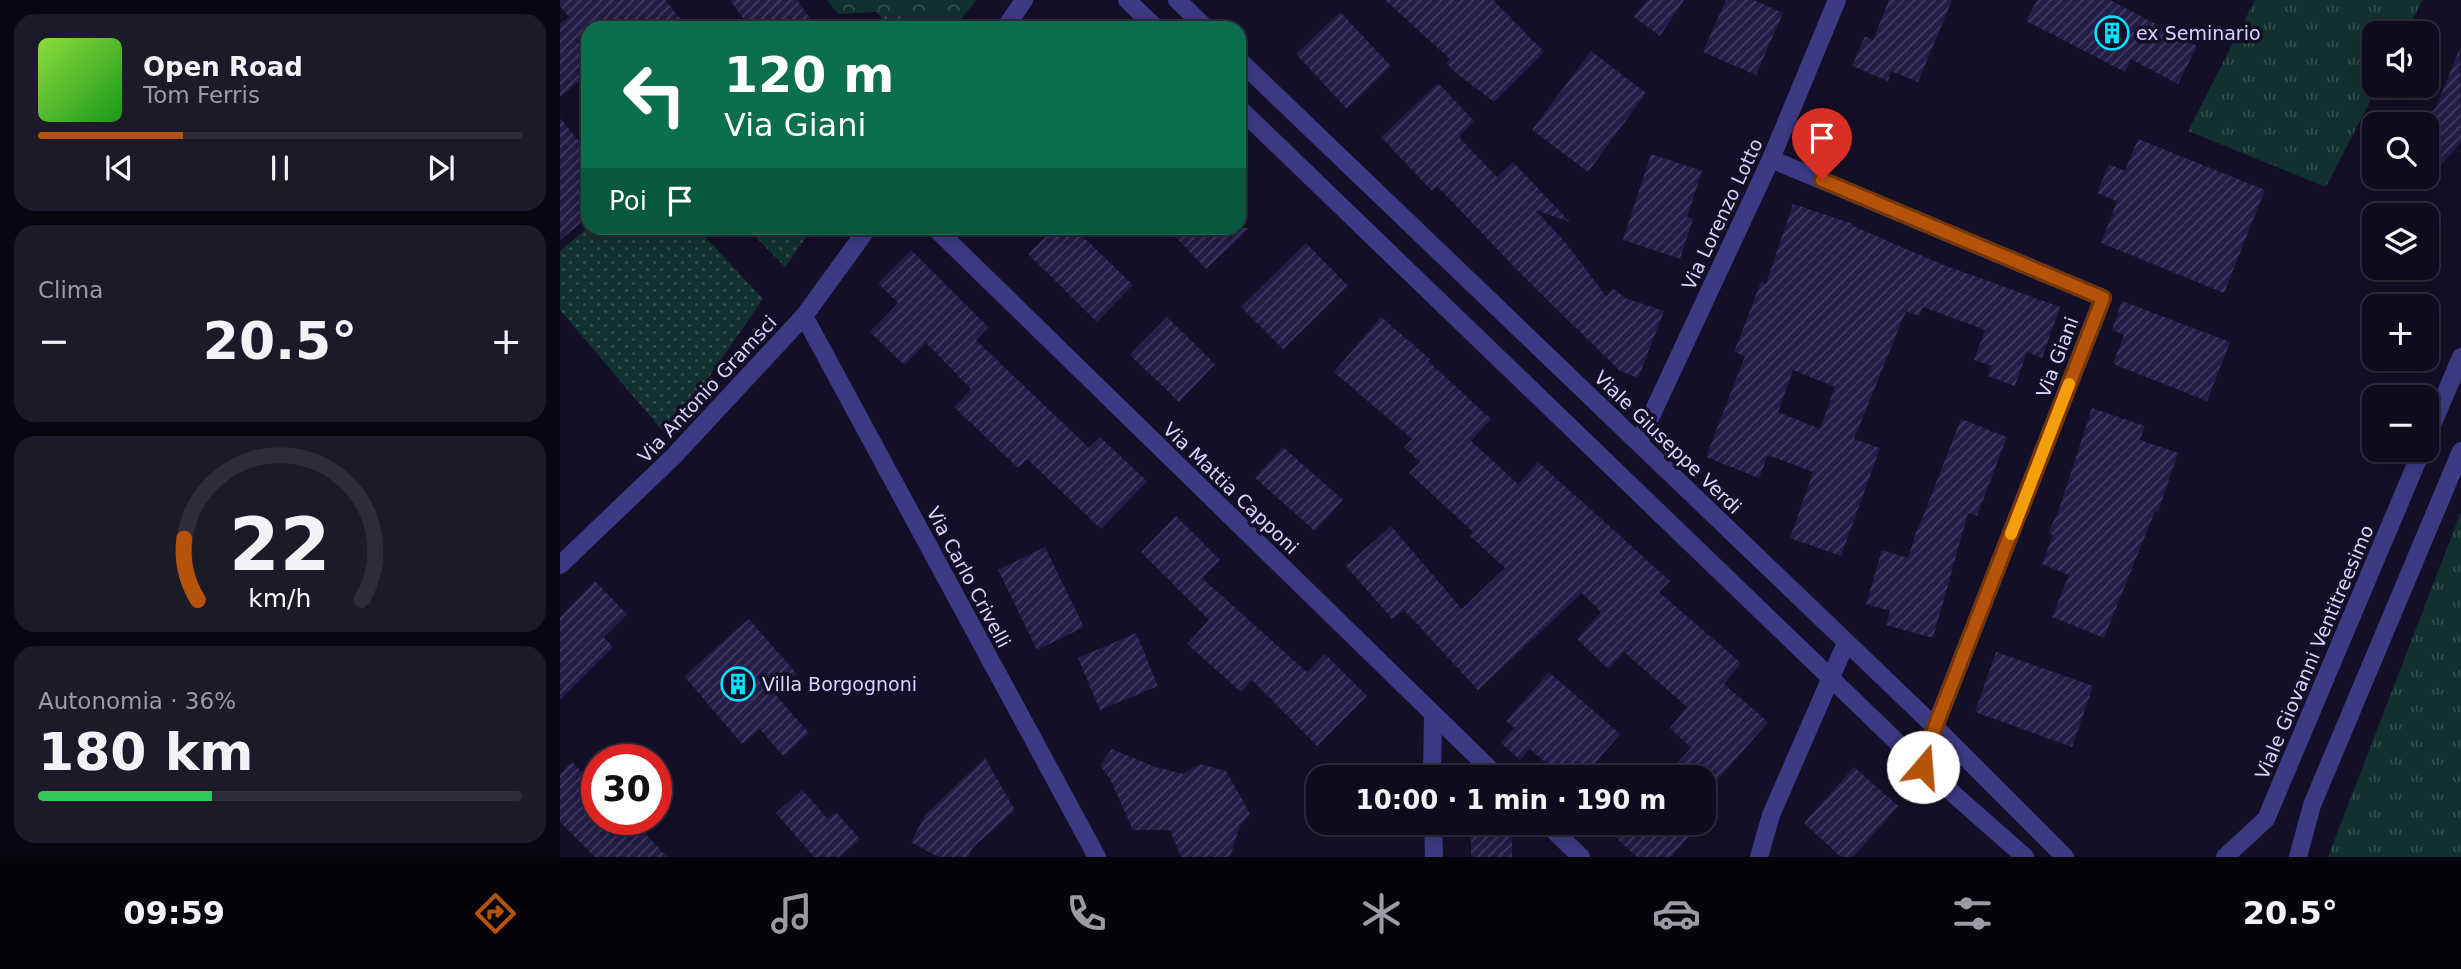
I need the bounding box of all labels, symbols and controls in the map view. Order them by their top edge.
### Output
building icon: ex Seminario [2093,14,2131,52]
map controls [2362,21,2439,462]
button: sound [2362,21,2439,98]
place label: ex Seminario [2136,22,2261,44]
text: 120 m [724,47,894,104]
icon: left [609,49,700,140]
text: Open Road [143,52,303,82]
text: Tom Ferris [143,82,260,108]
text: Via Giani [724,106,866,144]
pin [1792,108,1852,180]
button: search [2362,112,2439,189]
icon: arrive [1803,119,1841,157]
street label: Via Lorenzo Lotto [1677,135,1767,293]
icon: previous [100,149,138,187]
icon: pause [261,149,299,187]
icon: next [422,149,460,187]
icon: arrive [661,182,699,220]
text: Poi [609,186,647,216]
button: layers [2362,203,2439,280]
text: Clima [38,277,103,303]
button: + [2362,294,2439,371]
text: 20.5° [203,311,357,371]
street label: Via Antonio Gramsci [633,311,781,467]
street label: Via Giani [2032,314,2082,400]
text: − [38,319,70,363]
text: + [490,319,522,363]
street label: Viale Giuseppe Verdi [1590,366,1746,518]
button: − [2362,385,2439,462]
street label: Via Mattia Capponi [1159,418,1303,558]
text: 22 [229,502,331,587]
street label: Via Carlo Crivelli [923,503,1015,651]
street label: Viale Giovanni Ventitreesimo [2250,522,2378,782]
text: km/h [248,584,312,613]
building icon: Villa Borgognoni [719,665,757,703]
place label: Villa Borgognoni [762,673,917,695]
text: Autonomia · 36% [38,688,236,714]
text: 180 km [38,722,253,782]
position arrow [1886,730,1960,804]
speed limit sign: 30 [581,744,672,835]
text: 10:00 · 1 min · 190 m [1356,785,1666,815]
icon: directions [471,889,520,938]
icon: music [767,889,816,938]
icon: phone [1062,889,1111,938]
icon: climate [1357,889,1406,938]
icon: car [1652,889,1701,938]
icon: filters [1948,889,1997,938]
text: 09:59 [123,894,225,932]
text: 20.5° [2243,894,2338,932]

